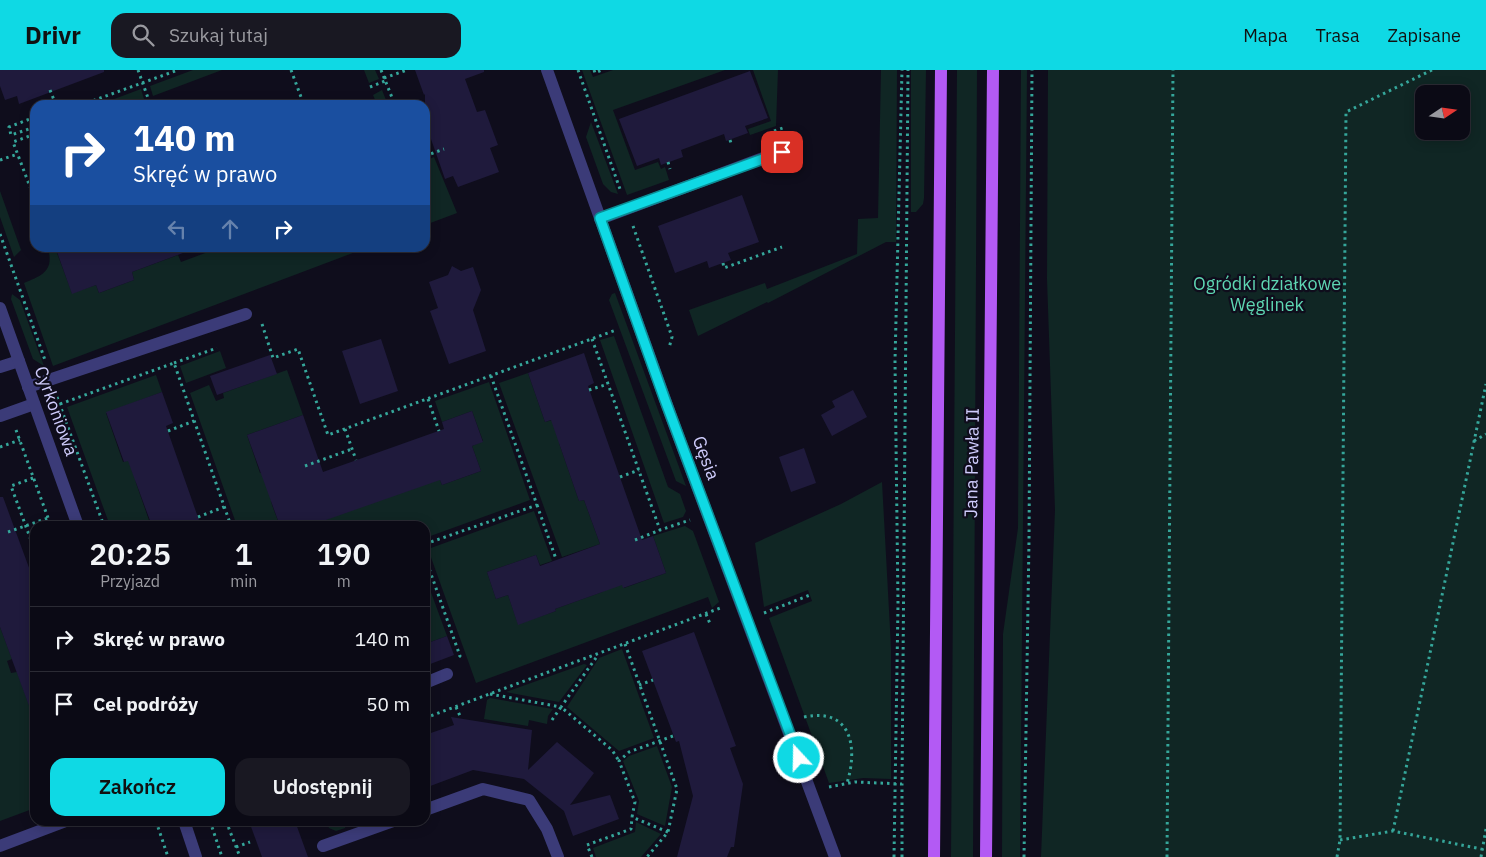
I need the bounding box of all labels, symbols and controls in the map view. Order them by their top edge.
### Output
search box [111,13,461,58]
text: Drivr [25,19,81,51]
icon: search [129,21,157,49]
text: Szukaj tutaj [169,23,268,47]
text: Mapa [1243,24,1288,47]
text: Trasa [1316,24,1360,47]
text: Zapisane [1388,24,1461,47]
north arrow [1415,85,1470,140]
map controls [1415,85,1470,140]
text: 140 m [133,115,236,161]
icon: right [50,120,115,185]
pin [761,131,803,173]
icon: arrive [768,138,796,166]
text: Skręć w prawo [133,159,277,188]
icon: left [163,215,191,243]
icon: ahead [216,215,244,243]
icon: right [269,215,297,243]
park label: Ogródki działkowe Węglinek [1193,272,1341,316]
street label: Cyrkoniowa [30,363,83,459]
street label: Jana Pawła II [959,408,984,518]
street label: Gęsia [688,433,725,483]
text: 20:25 [89,534,171,573]
text: 1 [235,534,253,573]
text: 190 [317,534,371,573]
text: Przyjazd [100,571,160,591]
text: min [230,571,257,591]
text: m [337,571,351,591]
icon: right [50,625,78,653]
text: Skręć w prawo [93,627,225,651]
text: 140 m [355,627,410,651]
icon: arrive [50,690,78,718]
text: Cel podróży [93,692,198,716]
text: 50 m [366,692,410,716]
position arrow [772,731,824,783]
button: Zakończ [50,758,225,816]
button: Udostępnij [235,758,410,816]

